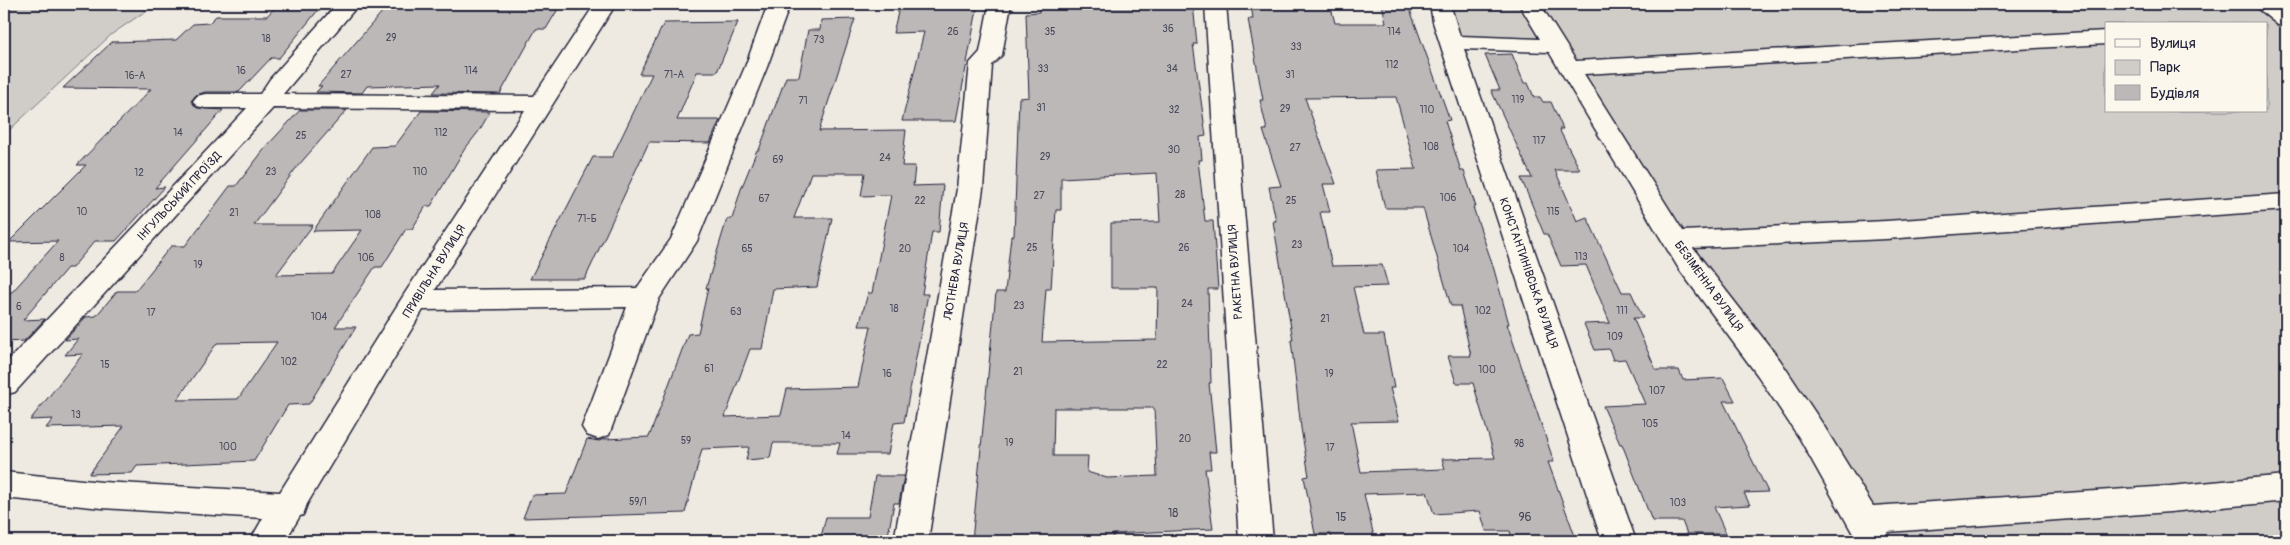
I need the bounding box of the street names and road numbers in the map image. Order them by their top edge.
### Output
street label: ІНГУЛЬСЬКИЙ ПРОЇЗД [134,147,225,244]
street label: КОНСТАНТИНІВСЬКА ВУЛИЦЯ [1496,196,1562,351]
street label: ЛЮТНЕВА ВУЛИЦЯ [940,221,972,322]
street label: ПРИВІЛЬНА ВУЛИЦЯ [400,222,469,321]
street label: РАКЕТНА ВУЛИЦЯ [1225,224,1246,320]
street label: БЕЗІМЕННА ВУЛИЦЯ [1671,238,1747,335]

